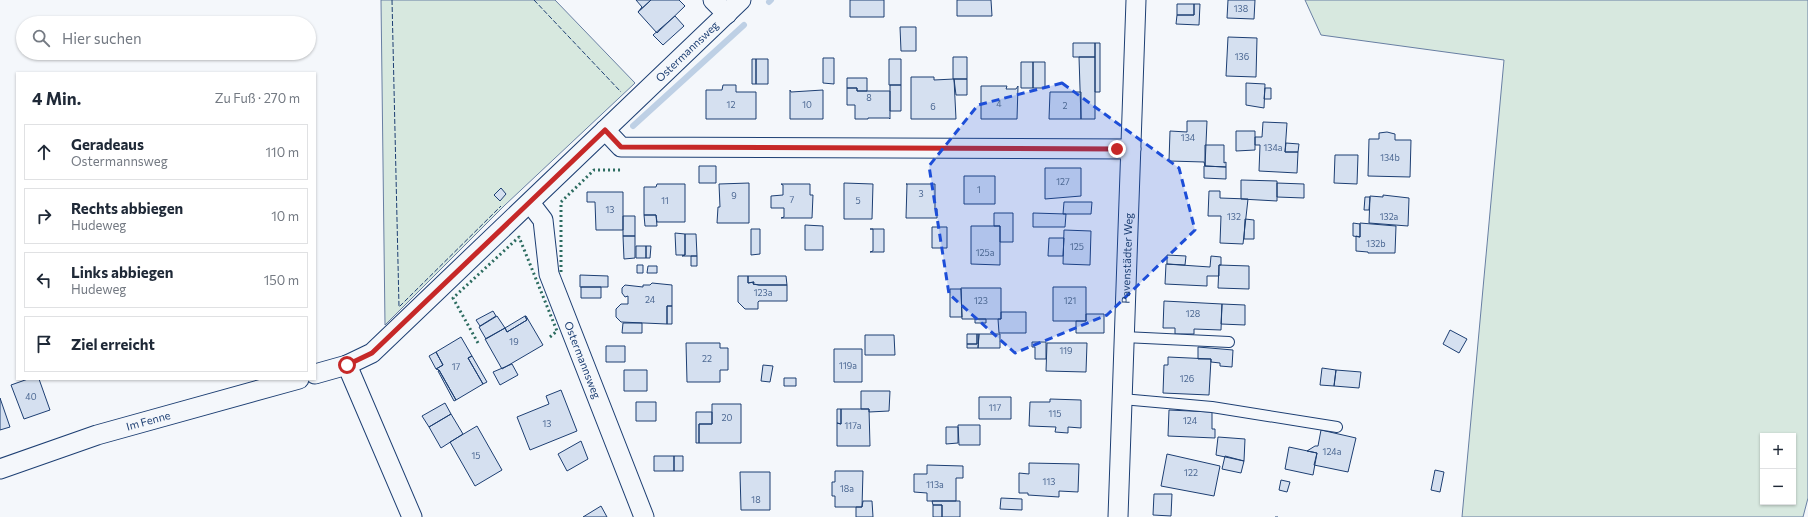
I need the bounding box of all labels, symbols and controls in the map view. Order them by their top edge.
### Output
house number: 138 [1234,3,1248,14]
search box [16,16,316,60]
street label: Ostermannsweg [653,18,721,84]
icon: search [30,27,52,49]
text: Hier suchen [62,29,142,47]
house number: 136 [1235,51,1249,62]
text: 4 Min. [32,88,81,109]
text: Zu Fuß · 270 m [215,90,300,106]
house number: 8 [866,92,872,103]
house number: 4 [996,98,1002,109]
house number: 12 [727,99,735,110]
house number: 10 [802,99,812,110]
house number: 2 [1063,100,1068,111]
house number: 6 [930,101,936,112]
house number: 134 [1181,132,1196,143]
text: Geradeaus [71,135,144,153]
route end [1108,140,1126,158]
icon: ahead [33,141,55,163]
house number: 134a [1263,142,1283,153]
text: 110 m [266,144,299,160]
house number: 134b [1380,152,1400,163]
text: Ostermannsweg [71,153,168,169]
house number: 127 [1056,176,1070,187]
house number: 1 [977,184,981,195]
house number: 3 [918,188,924,199]
house number: 9 [731,190,737,201]
house number: 7 [790,194,795,205]
house number: 11 [661,195,669,206]
house number: 5 [855,195,861,206]
text: Rechts abbiegen [71,199,183,217]
house number: 13 [606,204,614,215]
icon: right [33,205,55,227]
text: 10 m [271,208,299,224]
house number: 132 [1227,211,1241,222]
house number: 132a [1380,211,1399,222]
street label: Pavenstädter Weg [1118,213,1135,304]
text: Hudeweg [71,217,126,233]
house number: 132b [1366,238,1386,249]
house number: 125 [1070,241,1084,252]
house number: 125a [976,247,995,258]
text: Links abbiegen [71,263,173,281]
icon: left [33,269,55,291]
text: 150 m [264,272,299,288]
text: Hudeweg [71,281,126,297]
house number: 123a [754,287,773,298]
house number: 24 [645,294,656,305]
house number: 123 [974,295,988,306]
house number: 121 [1064,295,1076,306]
house number: 128 [1186,308,1200,319]
street label: Ostermannsweg [562,319,604,400]
icon: arrive [33,333,55,355]
text: Ziel erreicht [71,335,155,353]
house number: 19 [509,336,519,347]
house number: 119 [1059,345,1073,356]
house number: 22 [702,353,712,364]
route start [338,356,356,374]
house number: 119a [839,360,857,371]
house number: 17 [452,361,461,372]
house number: 126 [1180,373,1194,384]
house number: 40 [25,391,37,402]
house number: 117 [989,402,1001,413]
street label: Im Fenne [125,408,172,433]
house number: 115 [1049,408,1061,419]
house number: 20 [722,412,733,423]
house number: 124 [1183,415,1198,426]
house number: 13 [543,418,551,429]
house number: 117a [845,420,862,431]
map controls [1760,433,1796,505]
button: + [1760,433,1796,469]
house number: 124a [1323,446,1342,457]
house number: 15 [471,450,481,461]
house number: 122 [1184,467,1198,478]
button: − [1760,469,1796,505]
house number: 113 [1043,476,1055,487]
house number: 113a [926,479,944,490]
house number: 18a [840,483,854,494]
house number: 18 [751,494,761,505]

